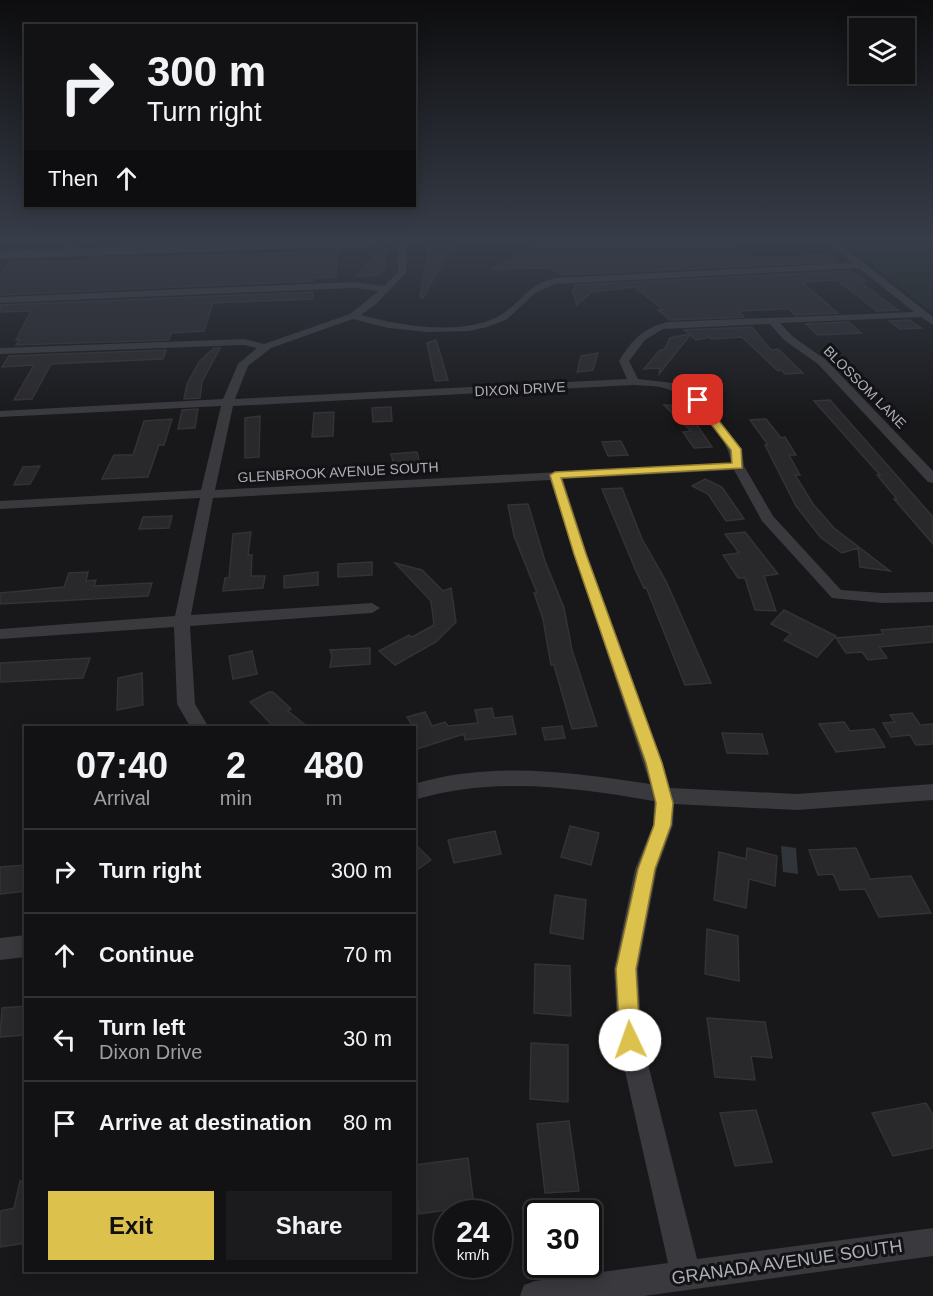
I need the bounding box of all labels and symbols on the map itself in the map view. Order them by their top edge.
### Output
street label: BLOSSOM LANE [821,343,909,431]
pin [672,374,723,425]
street label: DIXON DRIVE [474,379,566,399]
street label: GLENBROOK AVENUE SOUTH [237,459,439,485]
position arrow [598,1008,662,1072]
speed limit sign: 30 [524,1200,602,1278]
street label: GRANADA AVENUE SOUTH [670,1236,904,1288]

